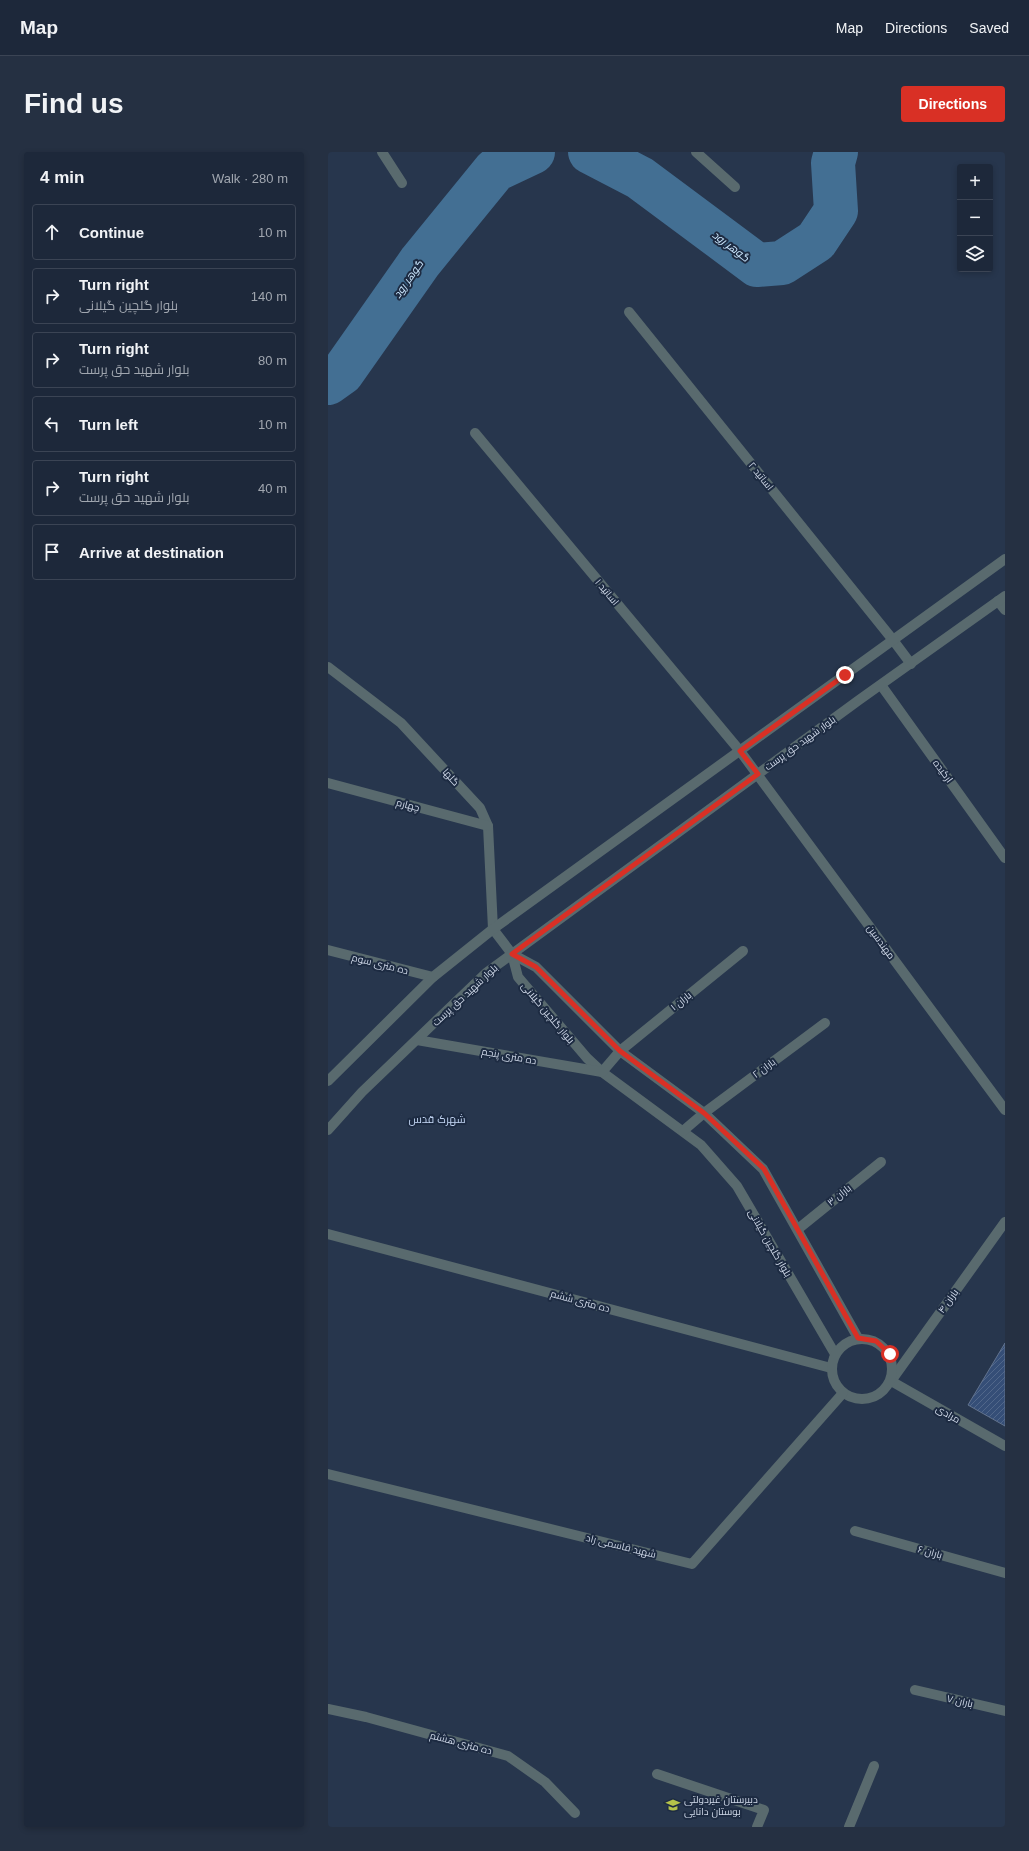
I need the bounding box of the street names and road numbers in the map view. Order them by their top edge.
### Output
street label: اساتید ۲ [746,460,776,492]
street label: اساتید ۱ [593,577,621,607]
street label: بلوار شهید حق پرست [762,714,838,773]
street label: ارکیده [931,757,955,785]
street label: گلها [440,766,462,789]
street label: چهارم [394,797,421,815]
street label: مهندسین [864,923,897,962]
street label: ده متری سوم [350,952,410,978]
street label: بلوار شهید حق پرست [430,962,500,1029]
street label: بلوار گلچین گیلانی [519,980,577,1046]
street label: باران ۱ [668,989,694,1013]
street label: ده متری پنجم [480,1046,538,1068]
street label: باران ۲ [750,1056,778,1081]
street label: باران ۳ [825,1182,854,1209]
street label: بلوار گلچین گیلانی [745,1207,794,1279]
street label: باران ۴ [936,1287,961,1316]
street label: ده متری ششم [549,1288,611,1316]
street label: مرادی [934,1403,962,1426]
street label: شهید قاسمی راد [585,1532,657,1561]
street label: باران ۶ [916,1543,944,1562]
street label: باران ۷ [946,1693,974,1710]
street label: ده متری هشتم [428,1729,493,1759]

